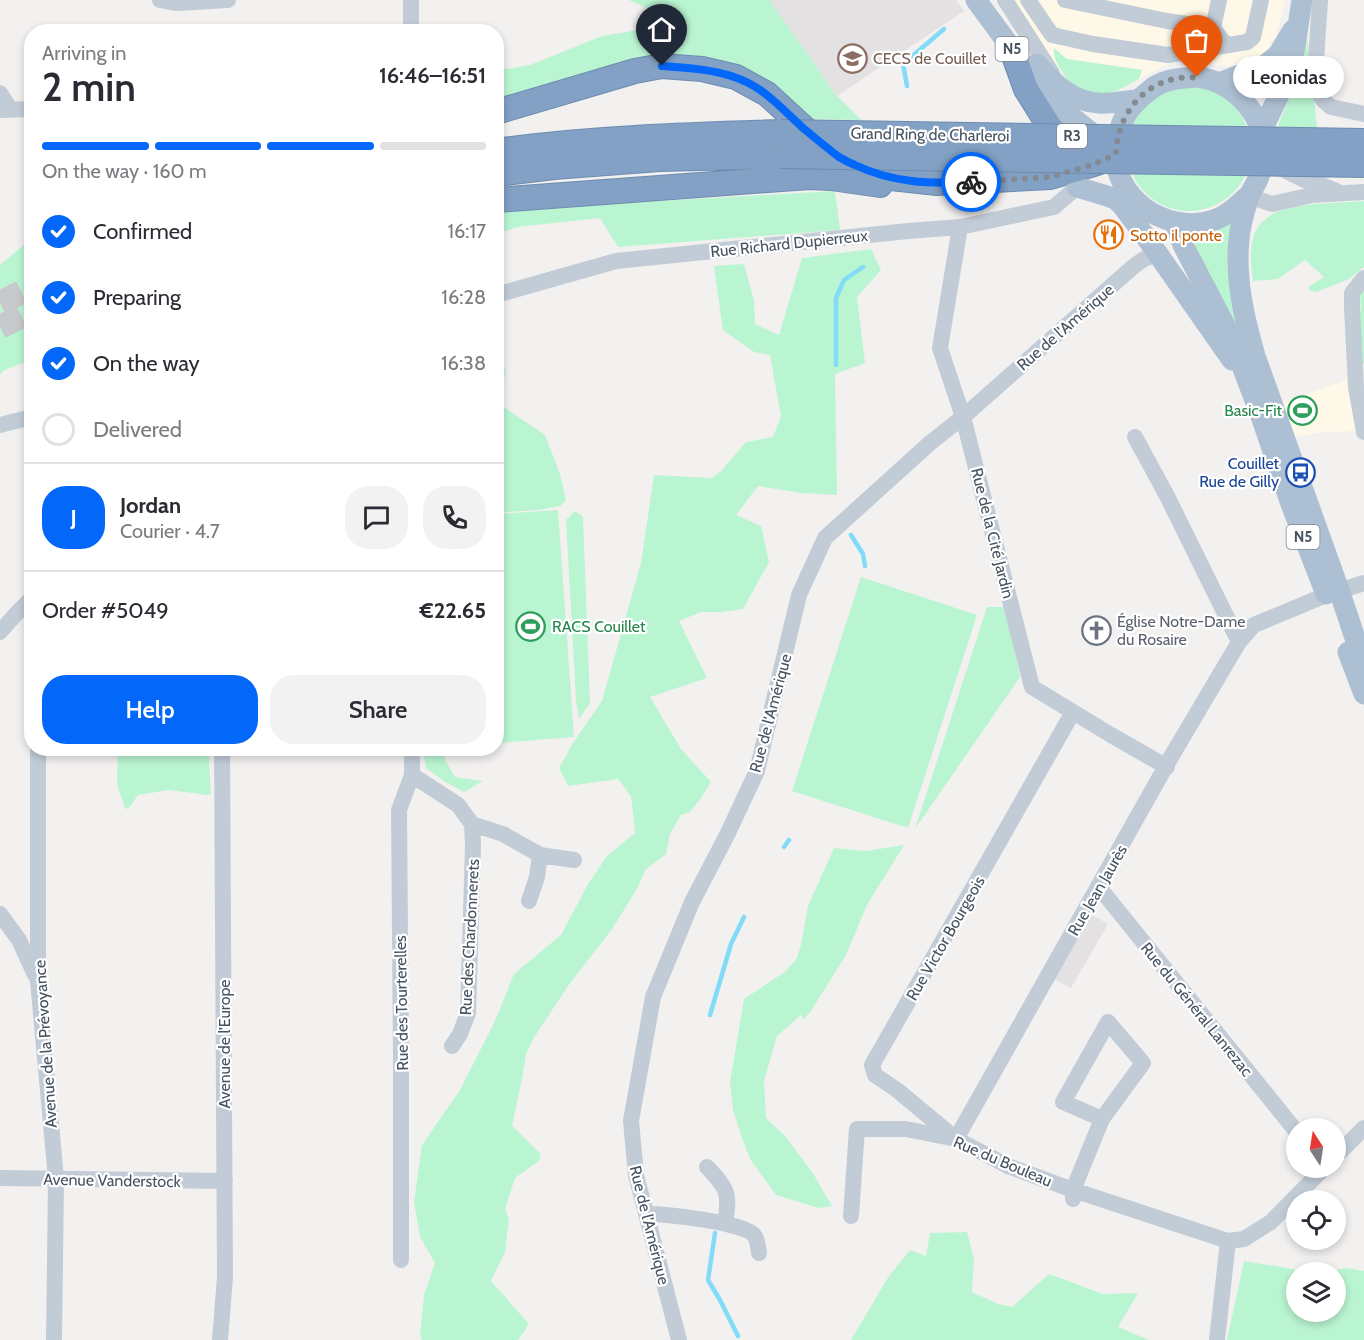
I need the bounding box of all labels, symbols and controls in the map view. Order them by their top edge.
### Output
pin [636,4,687,66]
icon: home [645,13,678,46]
pin [1171,15,1222,77]
icon: bag [1180,24,1213,57]
road number: N5 [996,37,1028,61]
text: Arriving in [42,41,126,65]
school or university icon: CECS de Couillet [836,42,868,74]
place label: CECS de Couillet [873,49,987,68]
callout: Leonidas [1233,56,1344,98]
text: 16:46–16:51 [379,62,486,89]
text: 2 min [42,63,136,111]
text: Leonidas [1250,65,1327,89]
street label: Grand Ring de Charleroi [850,124,1010,145]
road number: R3 [1057,124,1087,148]
courier [941,152,1001,212]
text: On the way · 160 m [42,159,207,183]
icon: bike [955,166,988,199]
icon: check [42,215,75,248]
text: Confirmed [93,218,192,245]
text: 16:17 [447,219,486,243]
restaurant icon: Sotto il ponte [1093,219,1125,251]
street label: Rue Richard Dupierreux [709,226,869,261]
place label: Sotto il ponte [1130,226,1222,245]
street label: Rue de l'Amérique [1013,280,1118,375]
icon: check [42,281,75,314]
text: Preparing [93,284,181,311]
text: 16:28 [441,285,486,309]
icon: check [42,347,75,380]
text: On the way [93,350,200,377]
text: 16:38 [441,351,486,375]
sports icon: Basic-Fit [1287,394,1319,426]
place label: Basic-Fit [1224,401,1283,420]
text: Delivered [93,416,182,443]
place label: Couillet Rue de Gilly [1199,454,1280,491]
bus stop icon: Couillet Rue de Gilly [1284,456,1316,488]
street label: Rue de la Cité Jardin [967,466,1018,600]
button: chat [345,486,408,549]
button: phone [423,486,486,549]
text: Jordan [120,492,181,519]
text: J [70,504,77,531]
text: Courier · 4.7 [120,519,220,543]
road number: N5 [1286,525,1320,549]
text: Order #5049 [42,597,169,624]
text: €22.65 [420,597,486,624]
sports icon: RACS Couillet [515,610,547,642]
place label: Église Notre-Dame du Rosaire [1117,612,1246,649]
church icon: Église Notre-Dame du Rosaire [1080,614,1112,646]
place label: RACS Couillet [552,617,646,636]
street label: Rue de l'Amérique [746,652,795,775]
button: Help [42,675,258,744]
button: Share [270,675,486,744]
street label: Rue Jean Jaurès [1064,841,1131,939]
street label: Rue des Chardonnerets [456,858,483,1016]
street label: Rue Victor Bourgeois [902,872,989,1004]
street label: Rue des Tourterelles [391,935,412,1071]
street label: Rue du Général Lanrezac [1137,939,1256,1080]
street label: Avenue de la Prévoyance [30,959,61,1129]
street label: Avenue de l'Europe [215,979,234,1109]
north arrow [1286,1118,1346,1178]
map controls [1286,1118,1346,1322]
street label: Rue du Bouleau [951,1132,1055,1191]
street label: Rue de l'Amérique [626,1164,673,1287]
street label: Avenue Vanderstock [43,1170,182,1191]
button: locate [1286,1190,1346,1250]
button: layers [1286,1262,1346,1322]

